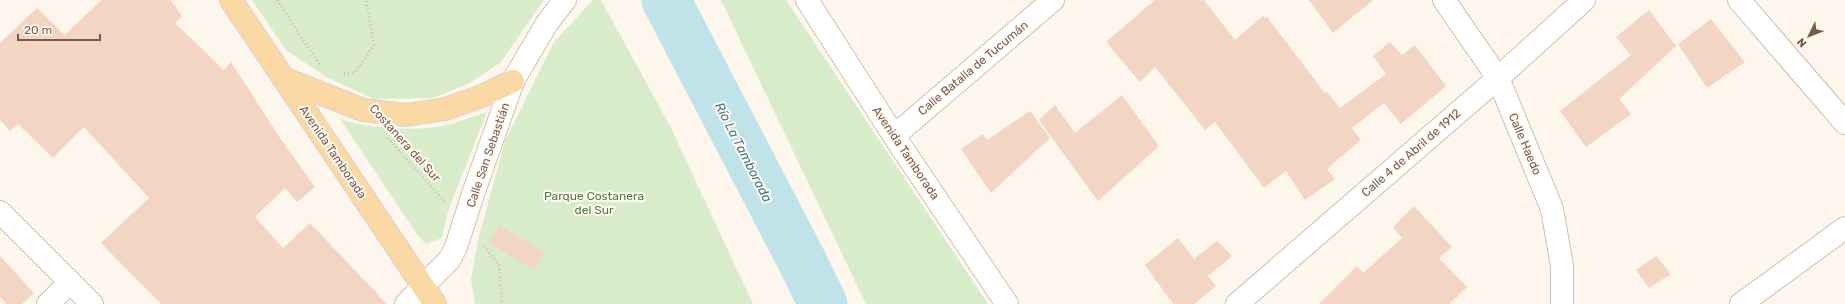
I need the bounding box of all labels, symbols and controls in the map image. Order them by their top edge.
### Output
scale bar [18,16,100,42]
north arrow [1789,16,1829,56]
street label: Calle Batalla de Tucumán [915,18,1031,118]
text: 20 m [24,23,52,37]
text: N [1795,35,1810,50]
water label: Río La Tamborada [712,100,775,205]
street label: Costanera del Sur [367,101,444,185]
street label: Calle San Sebastián [463,101,513,209]
street label: Avenida Tamborada [297,103,369,201]
street label: Avenida Tamborada [870,104,942,202]
street label: Calle 4 de Abril de 1912 [1359,106,1463,200]
street label: Calle Haedo [1506,111,1544,177]
park label: Parque Costanera del Sur [544,189,644,217]

